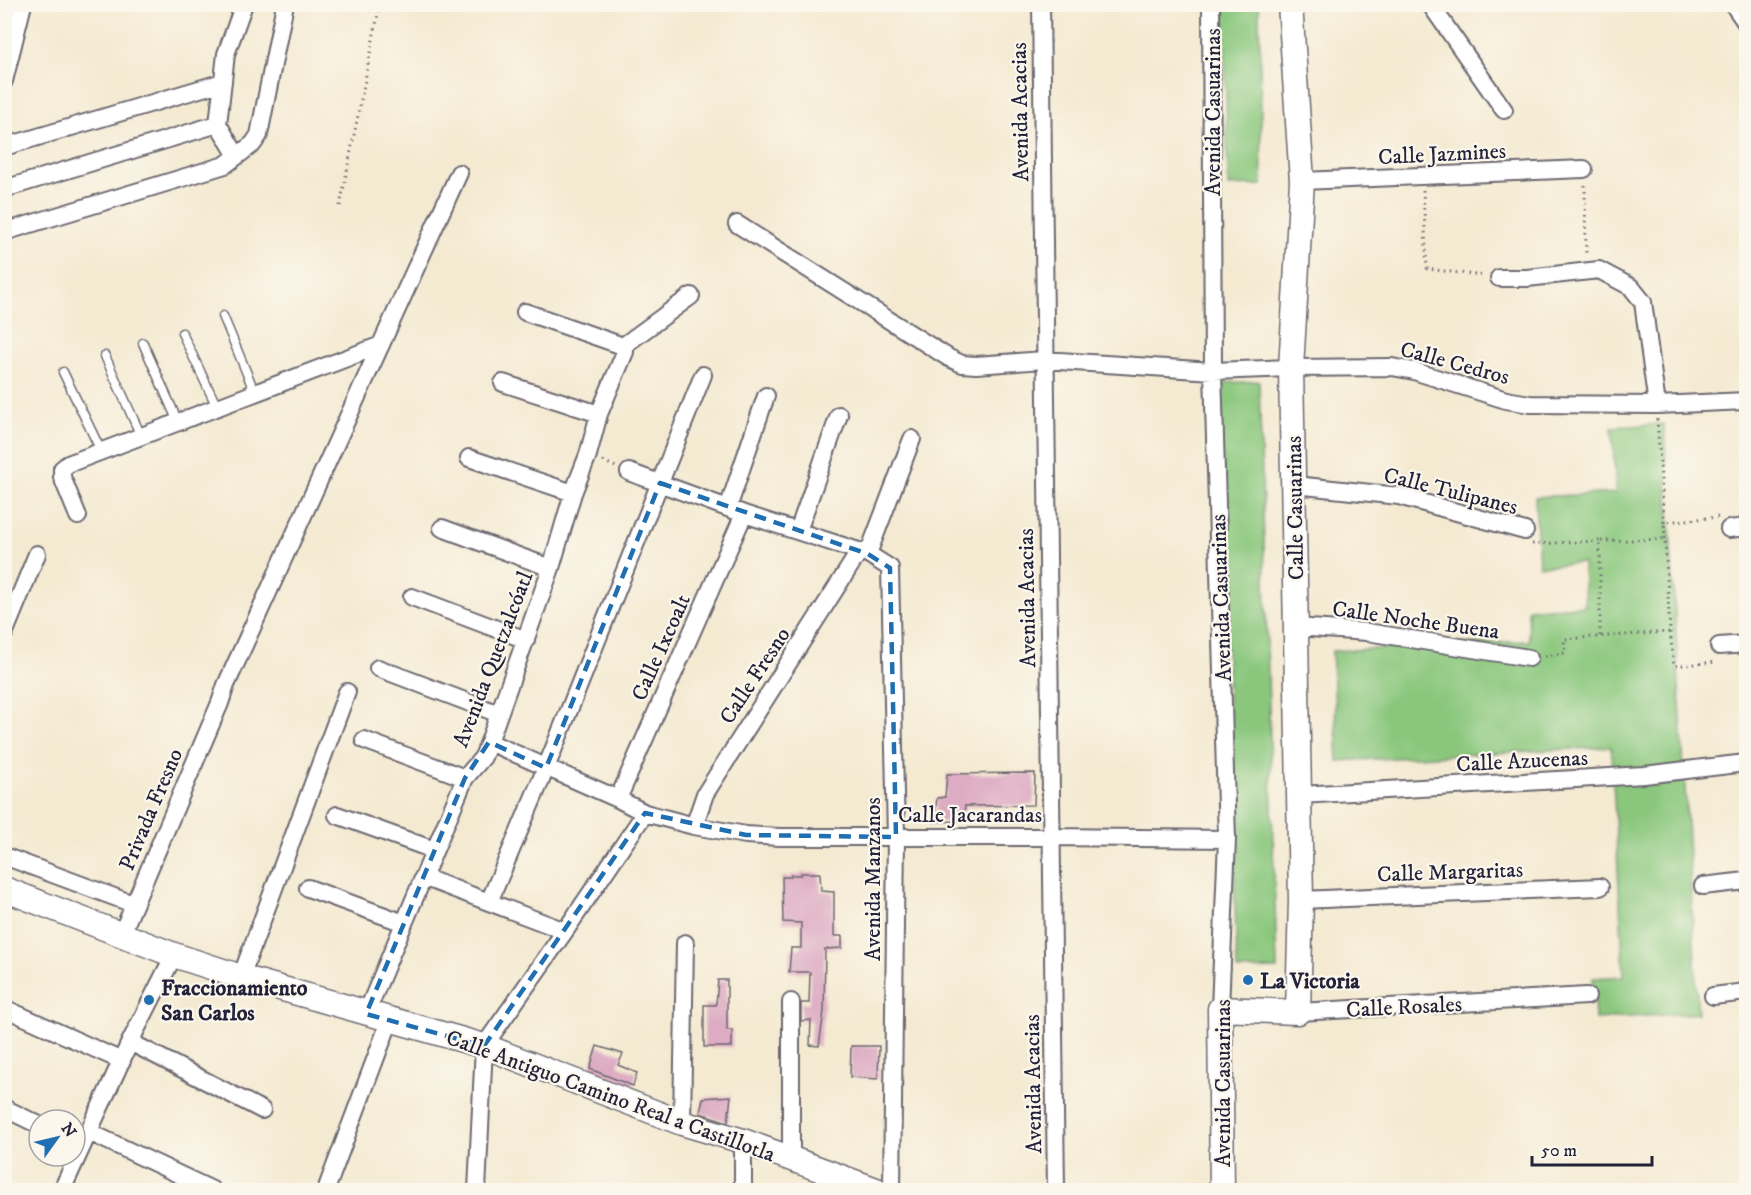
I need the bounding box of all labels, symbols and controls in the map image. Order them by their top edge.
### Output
street label: Avenida Casuarinas [1200,28,1227,196]
street label: Avenida Acacias [1006,42,1035,182]
street label: Calle Jazmines [1377,138,1507,171]
street label: Calle Cedros [1397,336,1512,391]
street label: Calle Casuarinas [1281,436,1310,580]
street label: Calle Tulipanes [1381,462,1520,521]
street label: Avenida Casuarinas [1205,514,1238,682]
street label: Avenida Acacias [1013,528,1042,668]
street label: Avenida Quetzalcóatl [447,567,540,751]
street label: Calle Ixcoalt [626,590,697,705]
street label: Calle Noche Buena [1330,595,1502,646]
street label: Calle Fresno [714,622,797,729]
street label: Privada Fresno [114,745,189,875]
street label: Calle Azucenas [1456,745,1589,778]
street label: Avenida Manzanos [860,797,887,961]
street label: Calle Jacarandas [898,802,1042,829]
street label: Calle Margaritas [1377,856,1524,889]
place label: La Victoria [1260,968,1360,995]
marker: La Victoria [1241,973,1255,987]
place label: Fraccionamiento San Carlos [161,975,308,1027]
street label: Calle Rosales [1346,991,1463,1024]
marker: Fraccionamiento San Carlos [142,993,156,1007]
street label: Avenida Casuarinas [1210,999,1237,1167]
street label: Avenida Acacias [1019,1014,1048,1154]
street label: Calle Antiguo Camino Real a Castillotla [442,1024,779,1169]
north arrow [27,1108,87,1168]
text: N [57,1119,81,1141]
scale bar [1532,1129,1652,1167]
text: 50 m [1541,1140,1577,1162]

